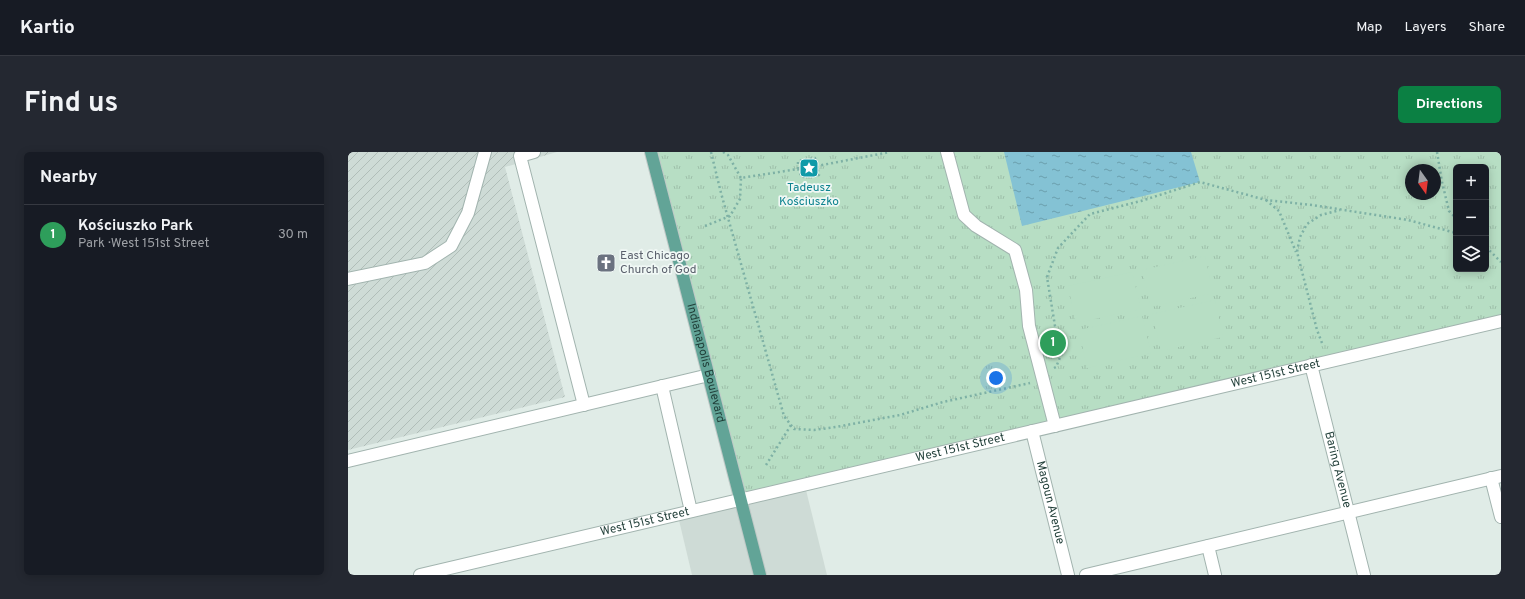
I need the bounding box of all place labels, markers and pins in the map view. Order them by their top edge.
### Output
place icon: Tadeusz Kościuszko [798,157,820,179]
place label: Tadeusz Kościuszko [779,180,839,210]
place label: East Chicago Church of God [620,248,697,278]
church icon: East Chicago Church of God [595,252,617,274]
pin: 1 [1040,328,1066,358]

